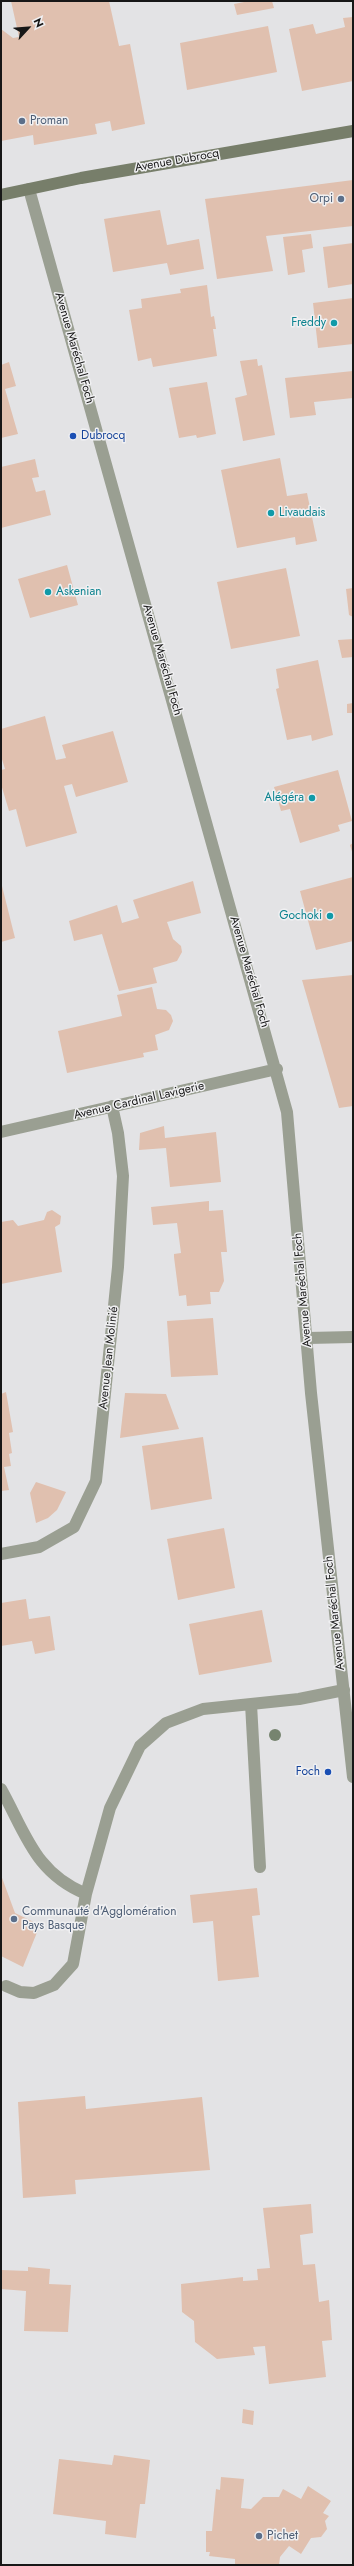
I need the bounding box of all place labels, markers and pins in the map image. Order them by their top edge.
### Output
place label: Proman [30,114,68,128]
marker: Proman [17,116,27,126]
place label: Orpi [309,192,333,206]
marker: Orpi [336,194,346,204]
place label: Freddy [291,316,326,330]
marker: Freddy [329,318,339,328]
place label: Dubrocq [81,429,125,443]
marker: Dubrocq [68,431,78,441]
place label: Livaudais [279,506,325,520]
marker: Livaudais [266,508,276,518]
place label: Askenian [56,585,102,599]
marker: Askenian [43,587,53,597]
place label: Alégéra [264,791,304,805]
marker: Alégéra [307,793,317,803]
place label: Gochoki [279,909,322,923]
marker: Gochoki [325,911,335,921]
place label: Foch [296,1765,320,1779]
marker: Foch [323,1767,333,1777]
place label: Communauté d'Agglomération Pays Basque [22,1905,176,1933]
marker: Communauté d'Agglomération Pays Basque [9,1914,19,1924]
place label: Pichet [267,2529,298,2543]
marker: Pichet [254,2531,264,2541]

